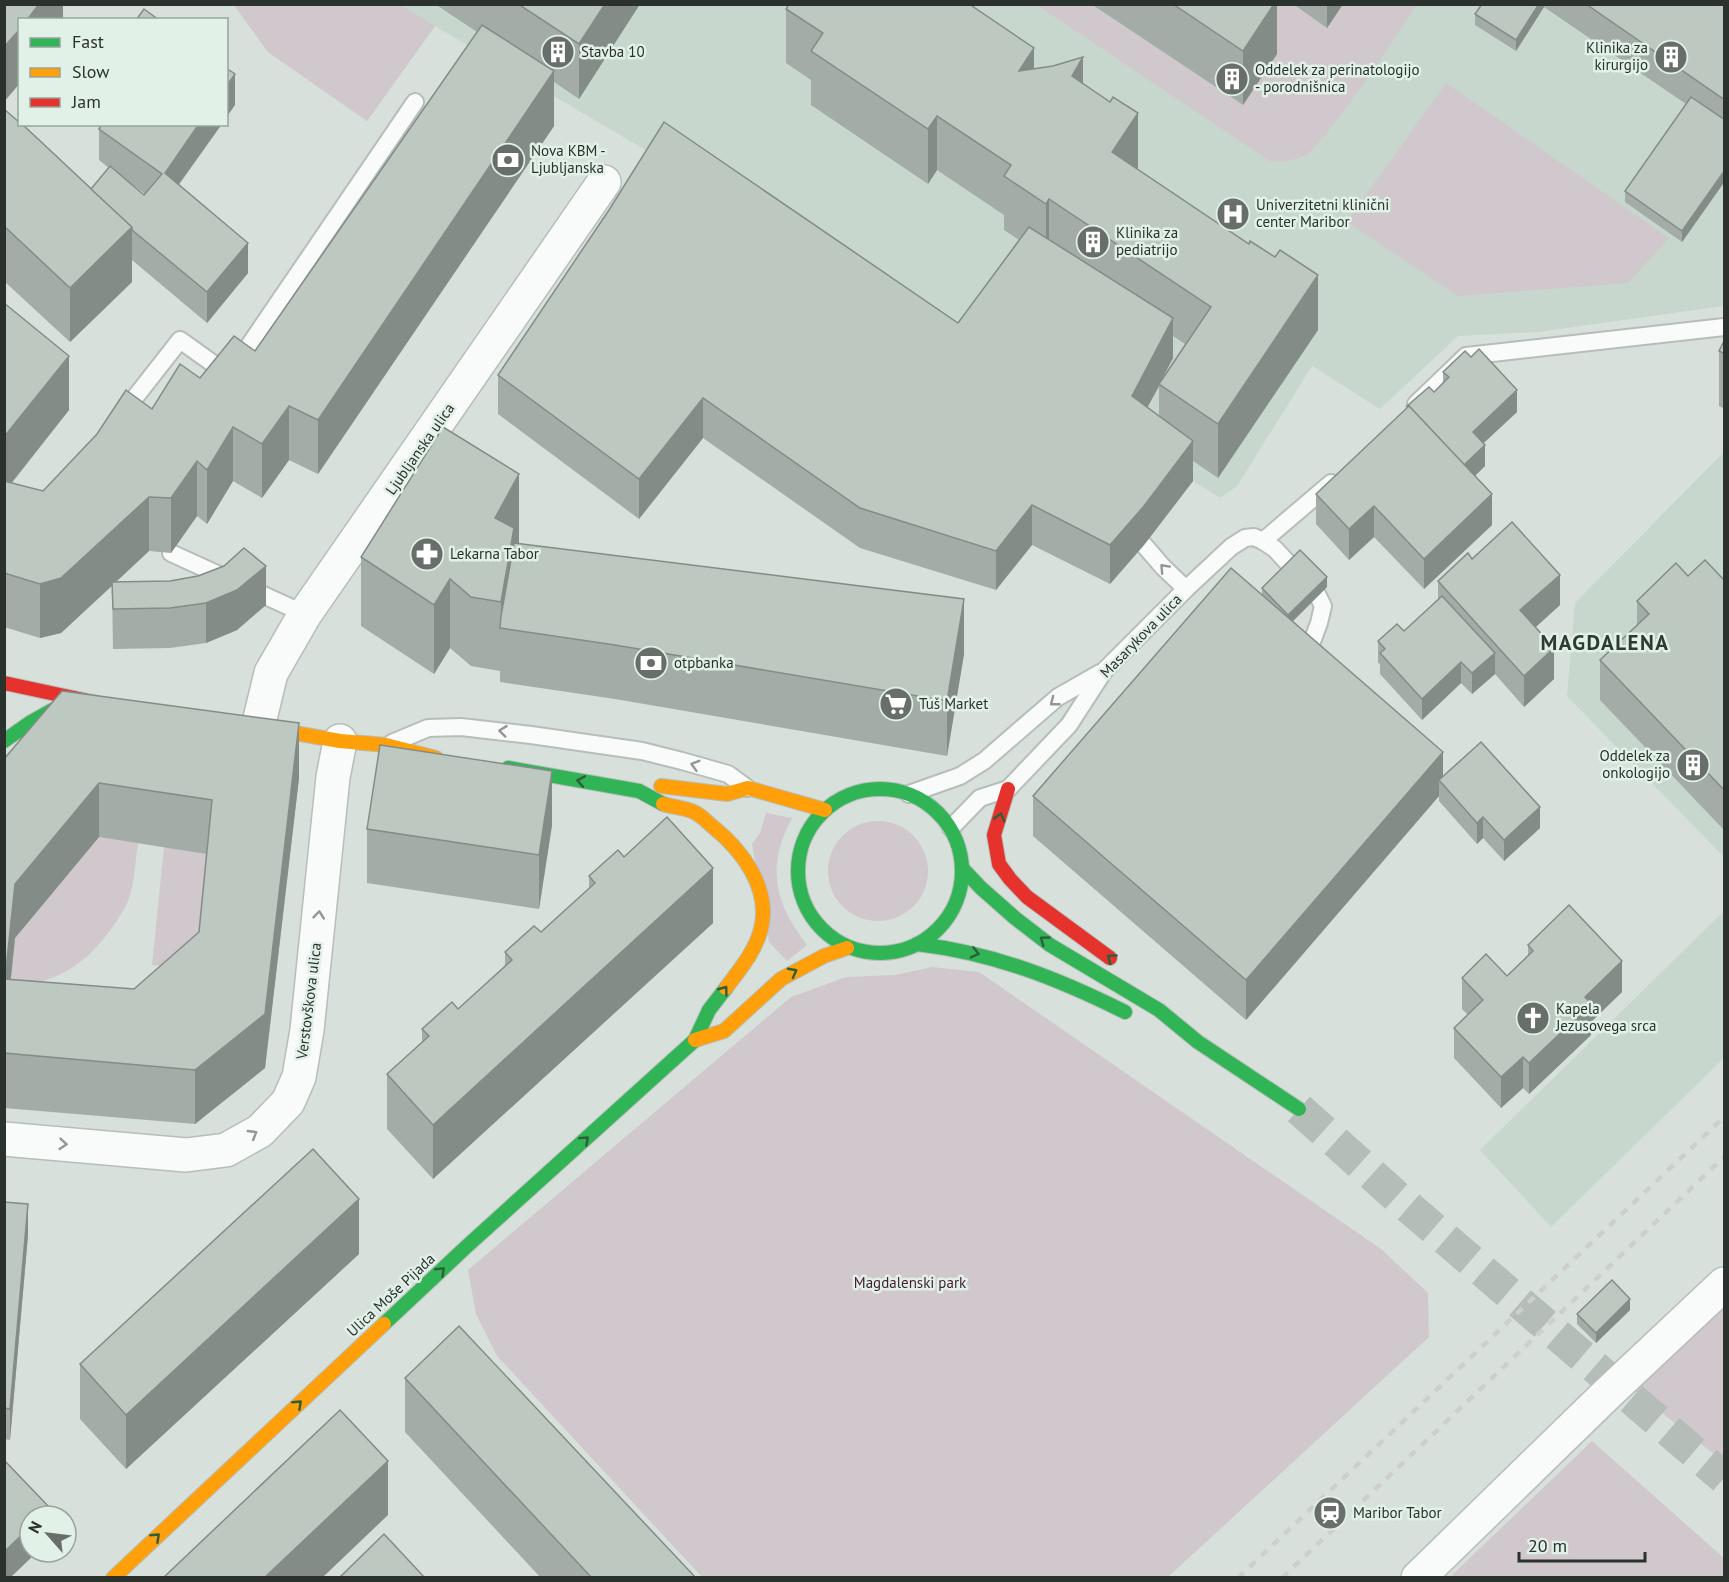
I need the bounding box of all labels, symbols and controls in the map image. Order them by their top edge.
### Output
legend [18,18,228,126]
text: Fast [72,30,104,53]
building icon: Stavba 10 [540,34,576,70]
place label: Klinika za kirurgijo [1586,38,1648,74]
building icon: Klinika za kirurgijo [1653,39,1689,75]
place label: Stavba 10 [581,42,645,61]
text: Slow [72,60,110,83]
place label: Oddelek za perinatologijo - porodnišnica [1255,60,1419,96]
building icon: Oddelek za perinatologijo - porodnišnica [1214,61,1250,97]
text: Jam [71,90,101,113]
place label: Nova KBM - Ljubljanska [531,141,606,177]
bank icon: Nova KBM - Ljubljanska [490,142,526,178]
place label: Univerzitetni klinični center Maribor [1256,195,1389,231]
hospital icon: Univerzitetni klinični center Maribor [1215,196,1251,232]
place label: Klinika za pediatrijo [1116,223,1178,259]
building icon: Klinika za pediatrijo [1075,224,1111,260]
street label: Ljubljanska ulica [381,399,458,498]
pharmacy icon: Lekarna Tabor [409,536,445,572]
place label: Lekarna Tabor [450,544,539,563]
one-way arrow [1161,564,1172,575]
street label: Masarykova ulica [1096,590,1185,682]
district label: MAGDALENA [1540,629,1670,656]
bank icon: otpbanka [633,645,669,681]
place label: otpbanka [674,653,734,672]
supermarket icon: Tuš Market [878,686,914,722]
place label: Tuš Market [919,694,988,713]
one-way arrow [1049,694,1060,705]
one-way arrow [499,725,508,738]
place label: Oddelek za onkologijo [1600,746,1670,782]
building icon: Oddelek za onkologijo [1675,747,1711,783]
one-way arrow [690,759,700,772]
one-way arrow [577,775,587,788]
one-way arrow [993,812,1005,823]
one-way arrow [312,910,325,919]
one-way arrow [1040,936,1051,947]
street label: Verstovškova ulica [292,942,325,1061]
one-way arrow [970,946,980,959]
one-way arrow [1106,954,1117,965]
one-way arrow [787,968,798,979]
one-way arrow [717,985,728,996]
place label: Kapela Jezusovega srca [1555,999,1656,1035]
church icon: Kapela Jezusovega srca [1515,1000,1551,1036]
one-way arrow [247,1130,257,1142]
one-way arrow [578,1136,589,1147]
one-way arrow [58,1137,67,1150]
street label: Ulica Moše Pijada [343,1249,439,1340]
one-way arrow [434,1267,444,1278]
park label: Magdalenski park [854,1273,967,1292]
one-way arrow [291,1400,302,1411]
station icon: Maribor Tabor [1312,1495,1348,1531]
place label: Maribor Tabor [1353,1503,1442,1522]
north arrow [18,1504,78,1564]
text: N [23,1518,46,1536]
scale bar [1519,1525,1645,1563]
one-way arrow [148,1534,159,1545]
text: 20 m [1528,1534,1567,1557]

